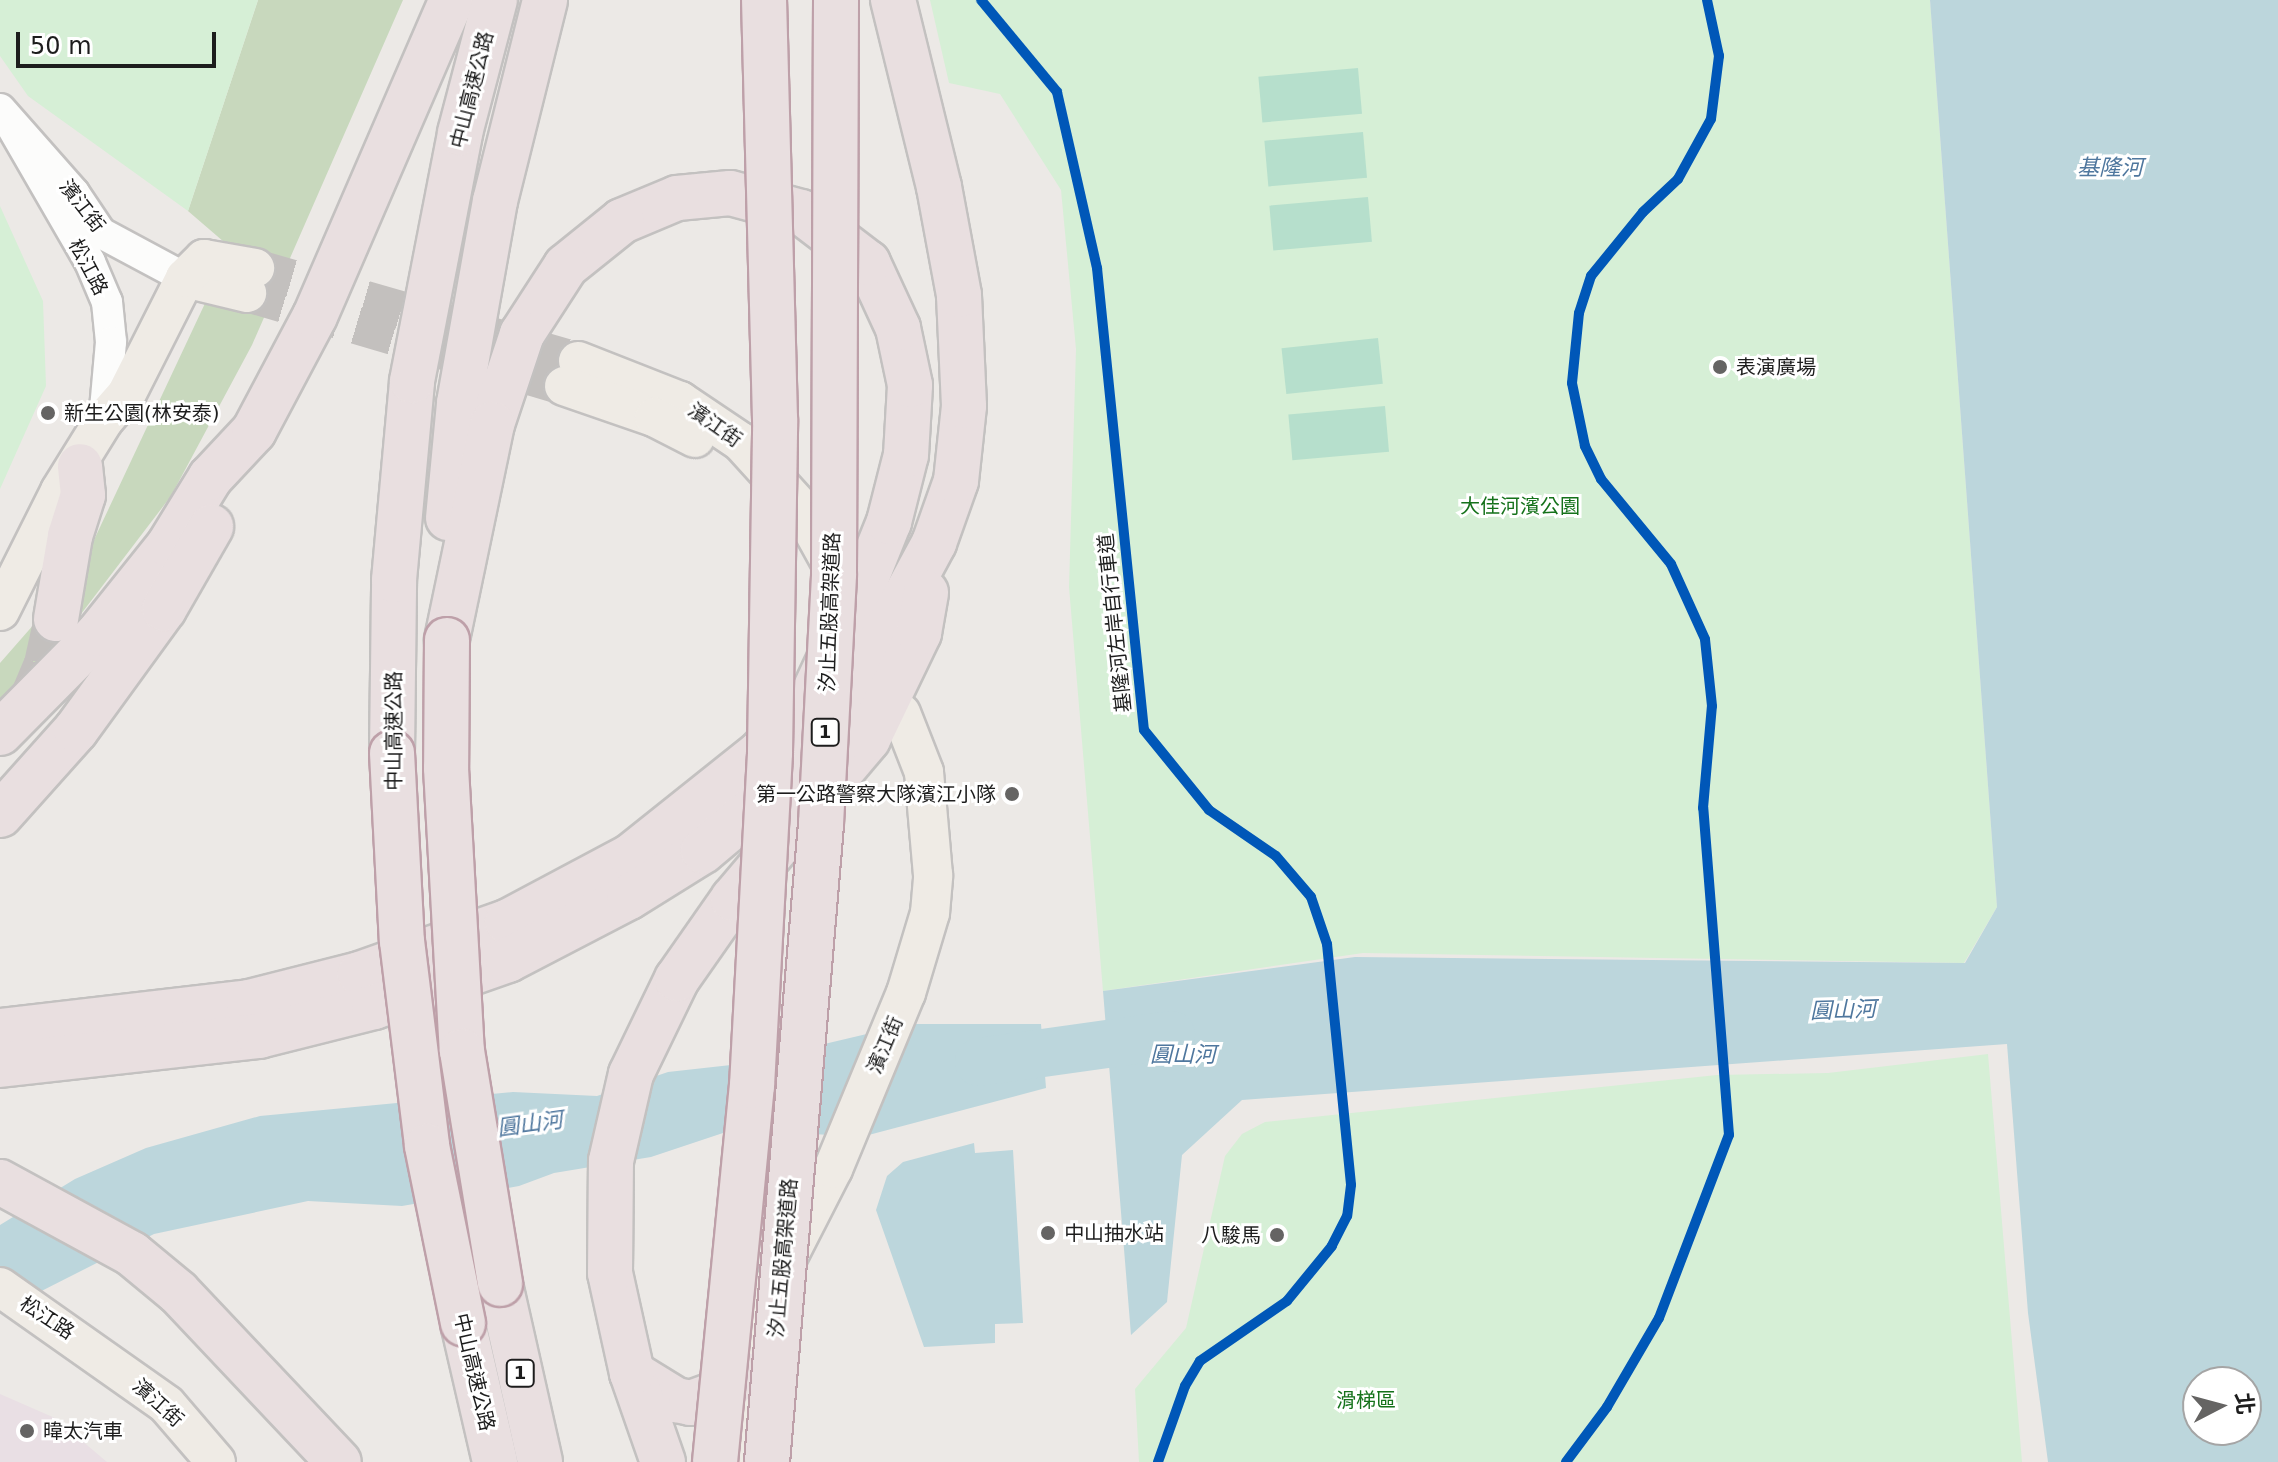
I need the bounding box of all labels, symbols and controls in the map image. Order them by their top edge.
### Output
scale bar [20,16,220,66]
street label: 中山高速公路 [446,29,498,151]
text: 50 m [30,32,92,60]
water label: 基隆河 [2077,155,2143,181]
street label: 濱江街 [54,175,110,237]
street label: 松江路 [63,235,113,299]
place label: 表演廣場 [1736,355,1816,379]
marker: 表演廣場 [1711,358,1729,376]
street label: 濱江街 [684,398,746,452]
place label: 新生公園(林安泰) [64,401,220,425]
marker: 新生公園(林安泰) [39,404,57,422]
park label: 大佳河濱公園 [1460,494,1580,518]
street label: 汐止五股高架道路 [815,532,845,692]
street label: 基隆河左岸自行車道 [1094,532,1136,714]
street label: 中山高速公路 [382,671,406,791]
road number: 1 [809,718,841,746]
place label: 第一公路警察大隊濱江小隊 [756,782,996,806]
marker: 第一公路警察大隊濱江小隊 [1003,785,1021,803]
water label: 圓山河 [1810,996,1876,1024]
street label: 濱江街 [862,1013,908,1077]
water label: 圓山河 [1150,1042,1216,1068]
water label: 圓山河 [495,1106,565,1142]
street label: 汐止五股高架道路 [764,1177,802,1339]
place label: 中山抽水站 [1064,1221,1164,1245]
place label: 八駿馬 [1201,1223,1261,1247]
marker: 中山抽水站 [1039,1224,1057,1242]
marker: 八駿馬 [1268,1226,1286,1244]
street label: 松江路 [15,1292,79,1344]
street label: 中山高速公路 [449,1311,499,1433]
road number: 1 [504,1359,536,1387]
north arrow [2182,1366,2262,1446]
street label: 濱江街 [128,1374,188,1432]
park label: 滑梯區 [1336,1388,1396,1412]
text: 北 [2231,1391,2258,1416]
place label: 暐太汽車 [43,1419,123,1443]
marker: 暐太汽車 [18,1422,36,1440]

